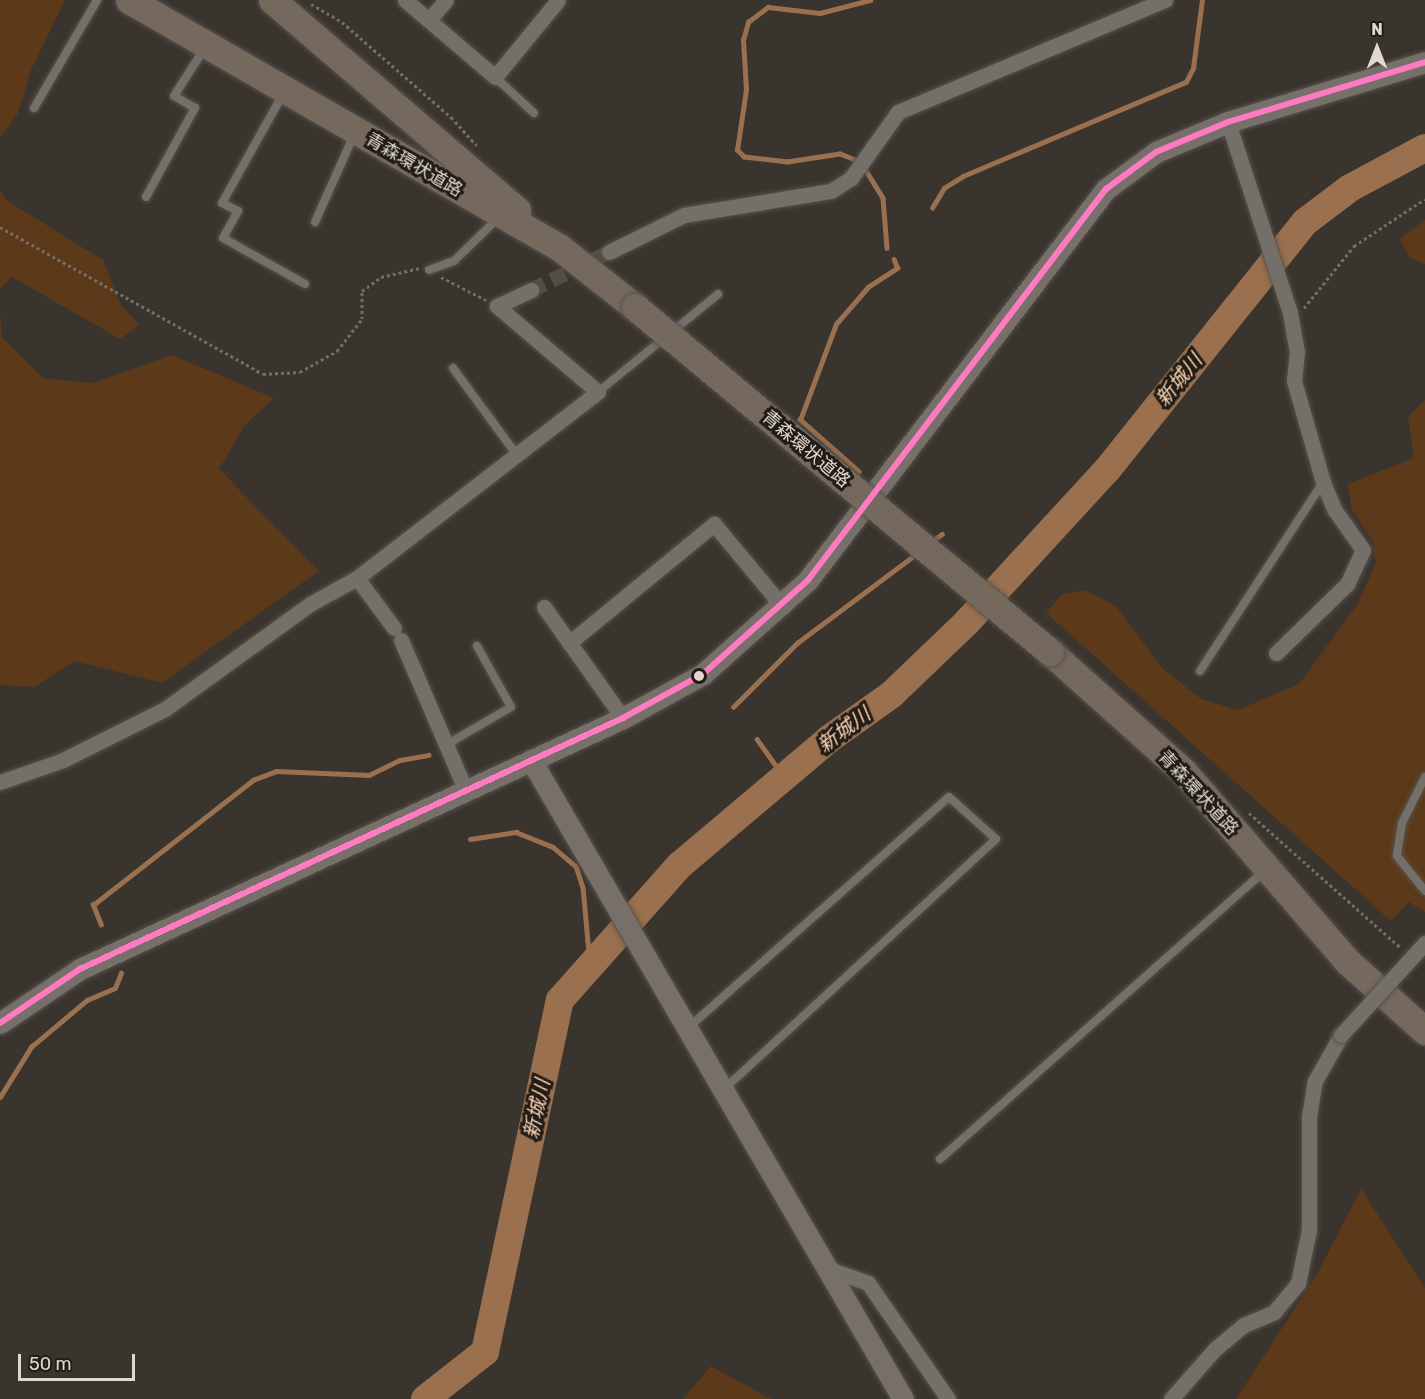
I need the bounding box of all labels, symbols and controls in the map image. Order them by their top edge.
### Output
north arrow [1347,18,1407,78]
text: N [1371,20,1383,39]
street label: 青森環状道路 [362,129,466,201]
water label: 新城川 [1151,349,1207,411]
street label: 青森環状道路 [758,406,854,492]
unlabelled marker [693,670,705,682]
water label: 新城川 [813,702,875,758]
street label: 青森環状道路 [1153,746,1243,840]
water label: 新城川 [519,1077,555,1141]
scale bar [21,1342,138,1380]
text: 50 m [29,1353,72,1375]

